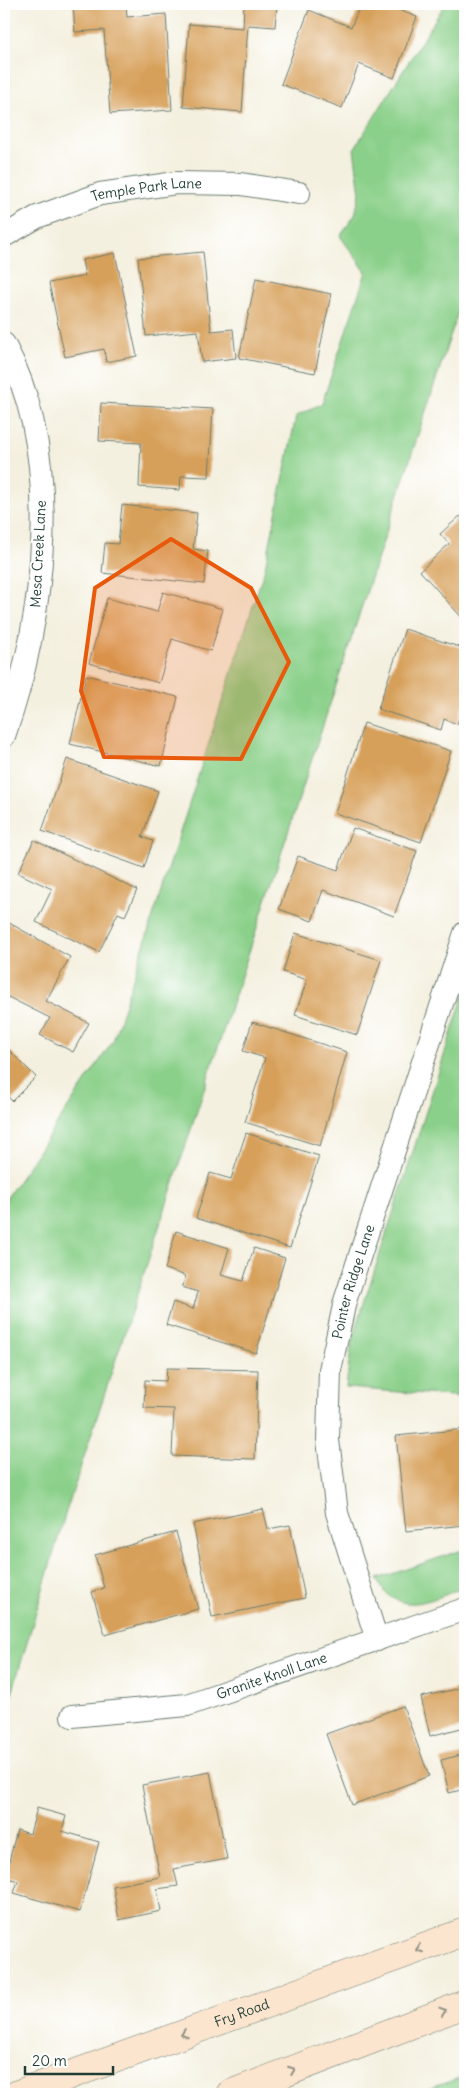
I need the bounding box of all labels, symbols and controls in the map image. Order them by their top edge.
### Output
street label: Temple Park Lane [88,174,202,206]
street label: Mesa Creek Lane [26,500,50,608]
street label: Pointer Ridge Lane [328,1222,378,1341]
street label: Granite Knoll Lane [214,1648,329,1703]
one-way arrow [416,1943,424,1953]
street label: Fry Road [212,1995,272,2031]
one-way arrow [439,2007,447,2017]
one-way arrow [181,2028,189,2038]
scale bar [25,2043,112,2075]
text: 20 m [32,2051,67,2070]
one-way arrow [287,2066,296,2076]

